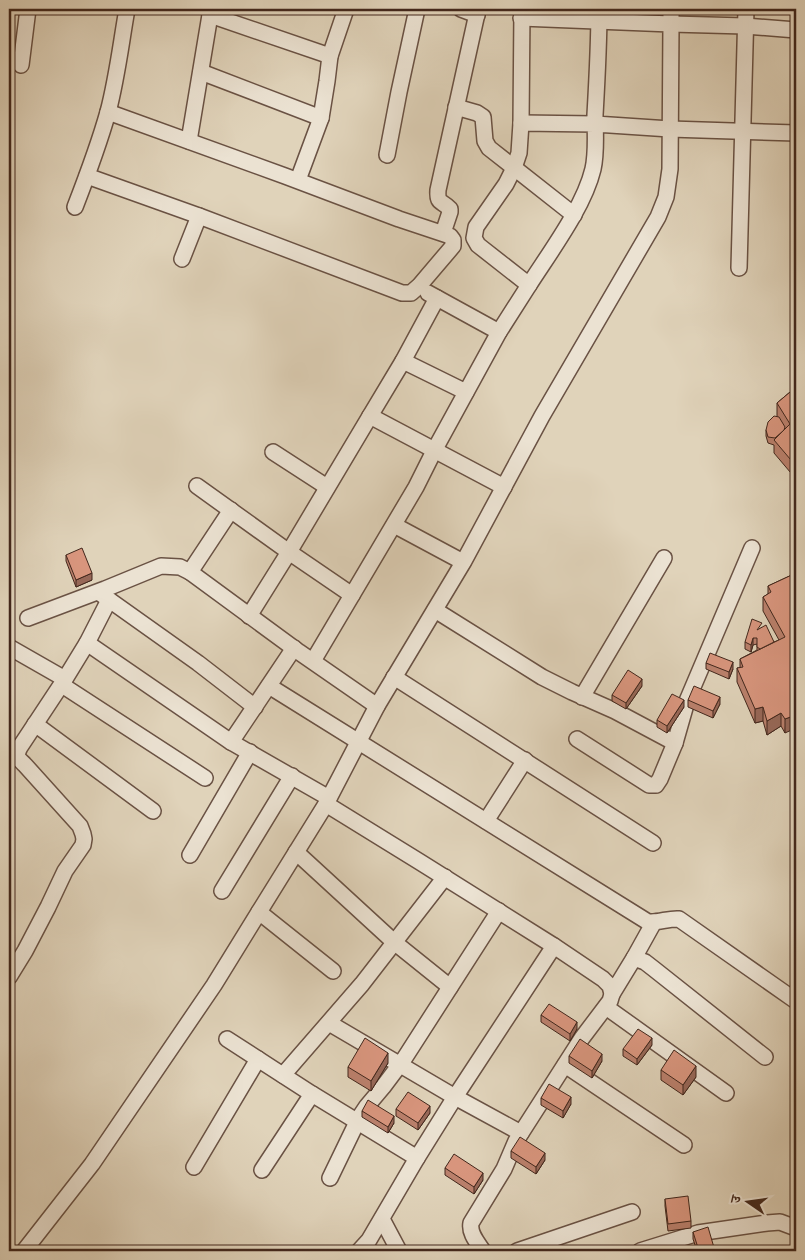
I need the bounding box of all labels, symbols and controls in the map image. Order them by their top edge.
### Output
north arrow [722,1178,772,1228]
text: उ [727,1193,745,1206]

